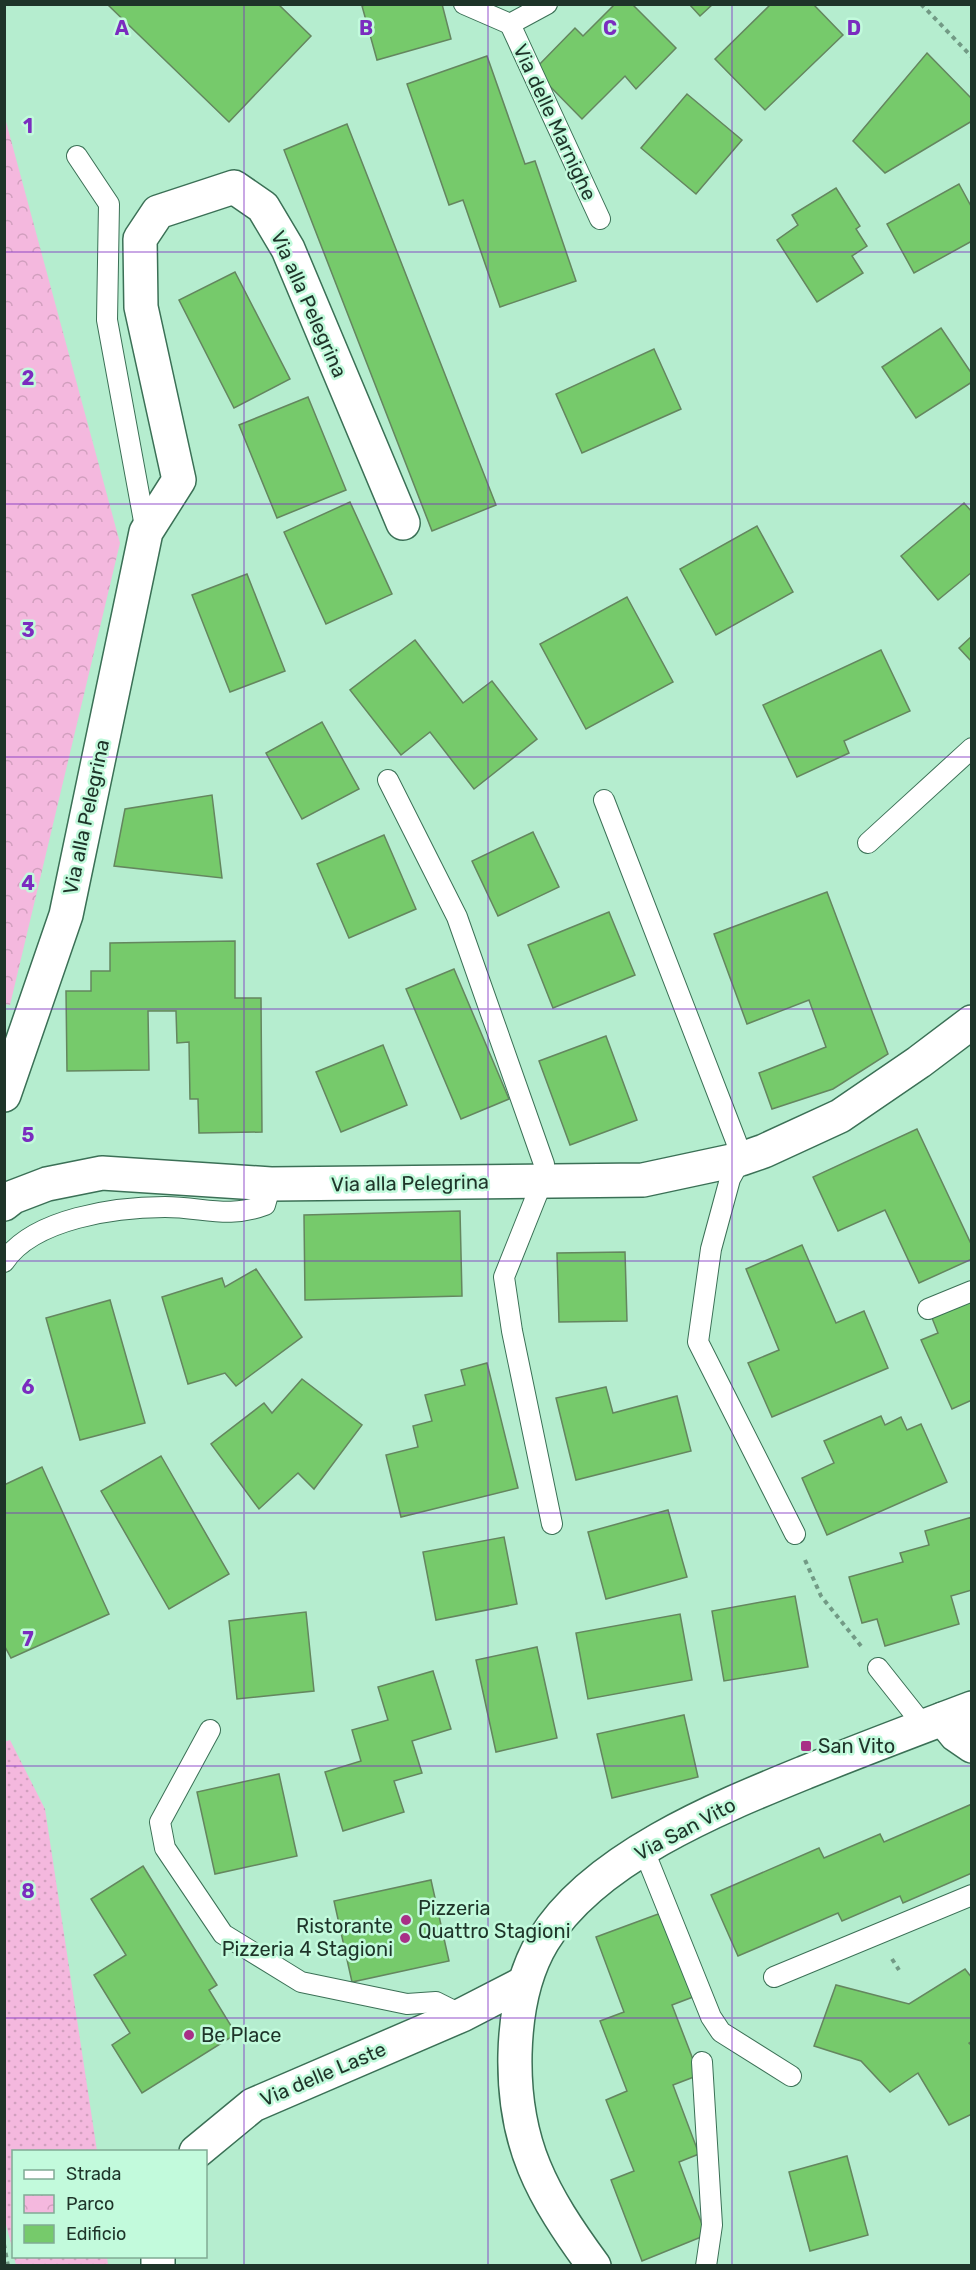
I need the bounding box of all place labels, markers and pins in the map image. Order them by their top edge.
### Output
place label: San Vito [818,1734,895,1758]
marker: San Vito [799,1739,813,1753]
place label: Pizzeria Quattro Stagioni [418,1896,570,1943]
marker: Pizzeria Quattro Stagioni [399,1913,413,1927]
place label: Ristorante Pizzeria 4 Stagioni [222,1914,393,1961]
marker: Ristorante Pizzeria 4 Stagioni [398,1931,412,1945]
place label: Be Place [201,2023,281,2047]
marker: Be Place [182,2028,196,2042]

